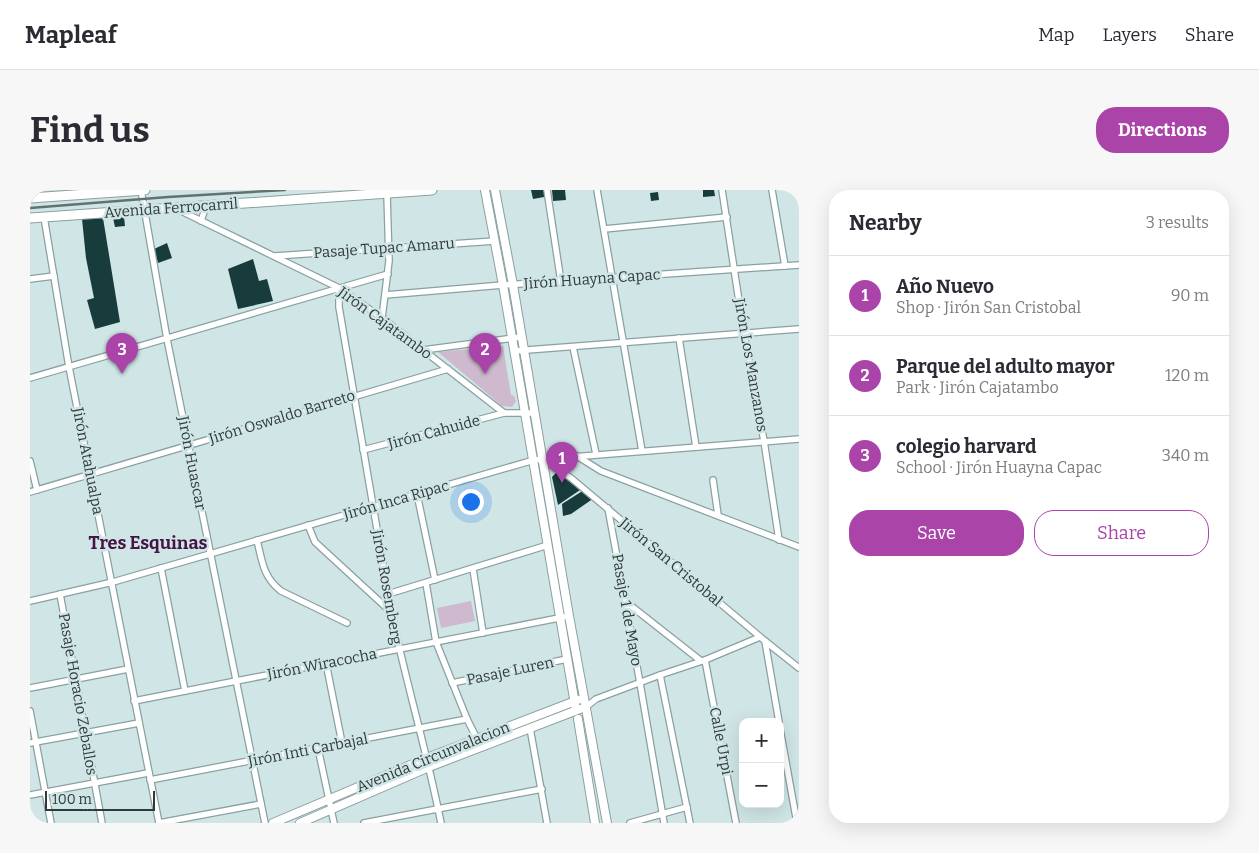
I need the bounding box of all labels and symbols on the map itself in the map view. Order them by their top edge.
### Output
street label: Avenida Ferrocarril [103,194,239,222]
street label: Pasaje Tupac Amaru [313,234,455,262]
street label: Jirón Huayna Capac [522,265,661,293]
street label: Jirón Cajatambo [334,282,436,363]
street label: Jirón Los Manzanos [730,296,772,433]
pin: 3 [106,333,138,374]
pin: 2 [469,333,501,374]
street label: Jirón Oswaldo Barreto [206,386,357,448]
street label: Jirón Atahualpa [69,405,107,516]
street label: Jirón Cahuide [385,411,482,453]
street label: Jirón Huascar [174,413,210,512]
pin: 1 [546,442,578,483]
street label: Jirón Inca Ripac [340,476,451,524]
your location [458,489,484,515]
street label: Jirón San Cristobal [615,513,726,610]
street label: Jirón Rosemberg [368,527,406,646]
district label: Tres Esquinas [89,532,208,554]
street label: Pasaje 1 de Mayo [608,552,646,668]
street label: Pasaje Horacio Zeballos [55,612,101,776]
street label: Jirón Wiracocha [265,645,378,684]
street label: Pasaje Luren [465,653,556,689]
street label: Calle Urpi [706,706,736,777]
street label: Avenida Circunvalacion [354,718,513,796]
street label: Jirón Inti Carbajal [245,730,370,771]
scale bar [45,788,155,811]

